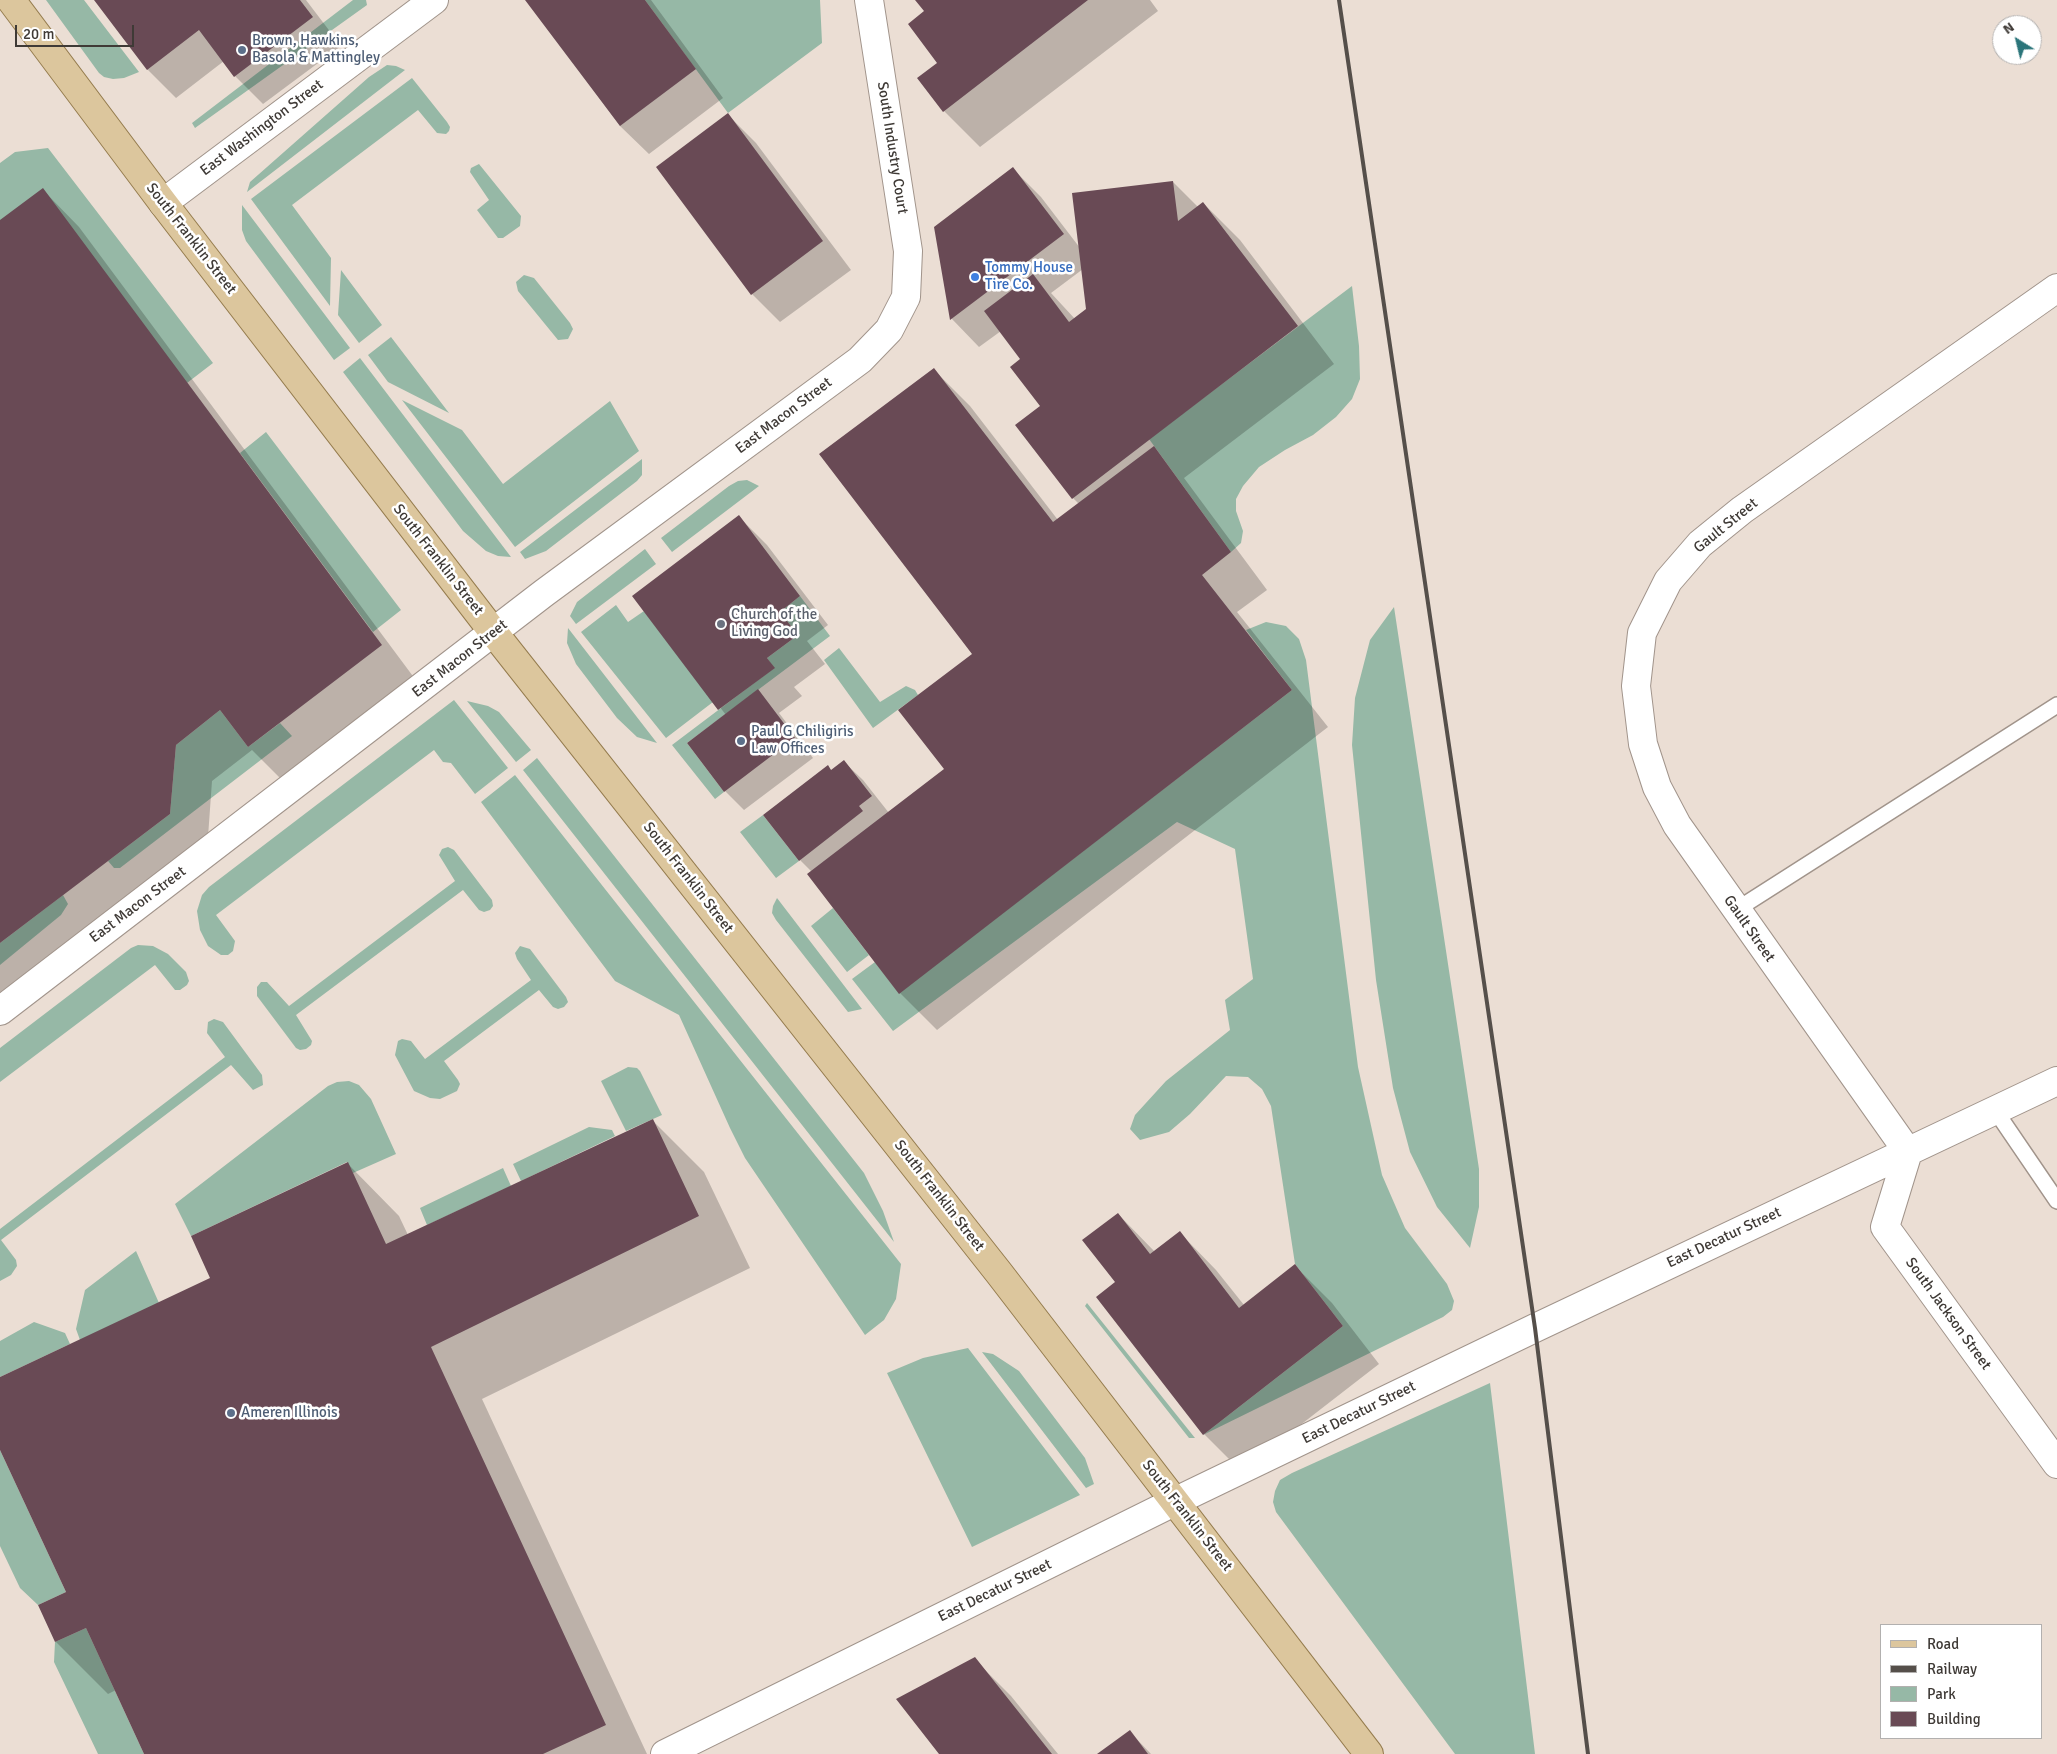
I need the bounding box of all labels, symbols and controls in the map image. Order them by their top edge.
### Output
scale bar [18,15,136,47]
north arrow [1992,15,2042,65]
text: N [2000,19,2017,38]
text: 20 m [23,25,54,43]
place label: Brown, Hawkins, Basola & Mattingley [252,32,380,67]
marker: Brown, Hawkins, Basola & Mattingley [236,44,248,56]
street label: East Washington Street [197,76,327,180]
street label: South Industry Court [873,80,911,216]
street label: South Franklin Street [142,180,240,298]
place label: Tommy House Tire Co. [985,259,1073,294]
marker: Tommy House Tire Co. [969,271,981,283]
street label: East Macon Street [732,374,836,458]
street label: Gault Street [1690,495,1762,557]
street label: South Franklin Street [389,501,487,619]
place label: Church of the Living God [731,606,817,641]
street label: East Macon Street [409,616,511,702]
marker: Church of the Living God [715,618,727,630]
place label: Paul G Chiligiris Law Offices [751,723,854,758]
marker: Paul G Chiligiris Law Offices [735,735,747,747]
street label: South Franklin Street [639,819,737,937]
street label: East Macon Street [86,863,190,947]
street label: Gault Street [1719,892,1779,966]
street label: South Franklin Street [890,1137,988,1255]
street label: East Decatur Street [1664,1204,1784,1272]
street label: South Jackson Street [1901,1254,1995,1374]
street label: East Decatur Street [1299,1378,1419,1448]
place label: Ameren Illinois [241,1404,338,1422]
marker: Ameren Illinois [225,1407,237,1419]
street label: South Franklin Street [1138,1457,1236,1575]
street label: East Decatur Street [935,1556,1055,1626]
legend [1880,1624,2042,1739]
text: Road [1927,1635,1959,1653]
text: Railway [1927,1660,1977,1678]
text: Park [1927,1685,1956,1703]
text: Building [1927,1710,1981,1728]

